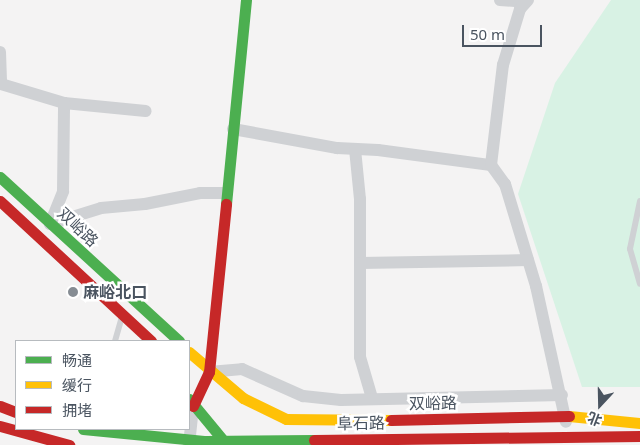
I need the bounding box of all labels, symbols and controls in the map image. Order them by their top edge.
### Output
scale bar [465,15,545,47]
text: 50 m [470,24,505,44]
street label: 双峪路 [54,204,102,250]
place label: 麻峪北口 [83,282,147,302]
marker: 麻峪北口 [67,286,79,298]
legend [15,340,190,430]
text: 畅通 [62,350,92,370]
text: 缓行 [62,375,92,395]
north arrow [575,380,625,430]
street label: 双峪路 [409,393,457,413]
text: 拥堵 [62,400,92,420]
text: 北 [585,408,604,431]
street label: 阜石路 [337,413,385,433]

